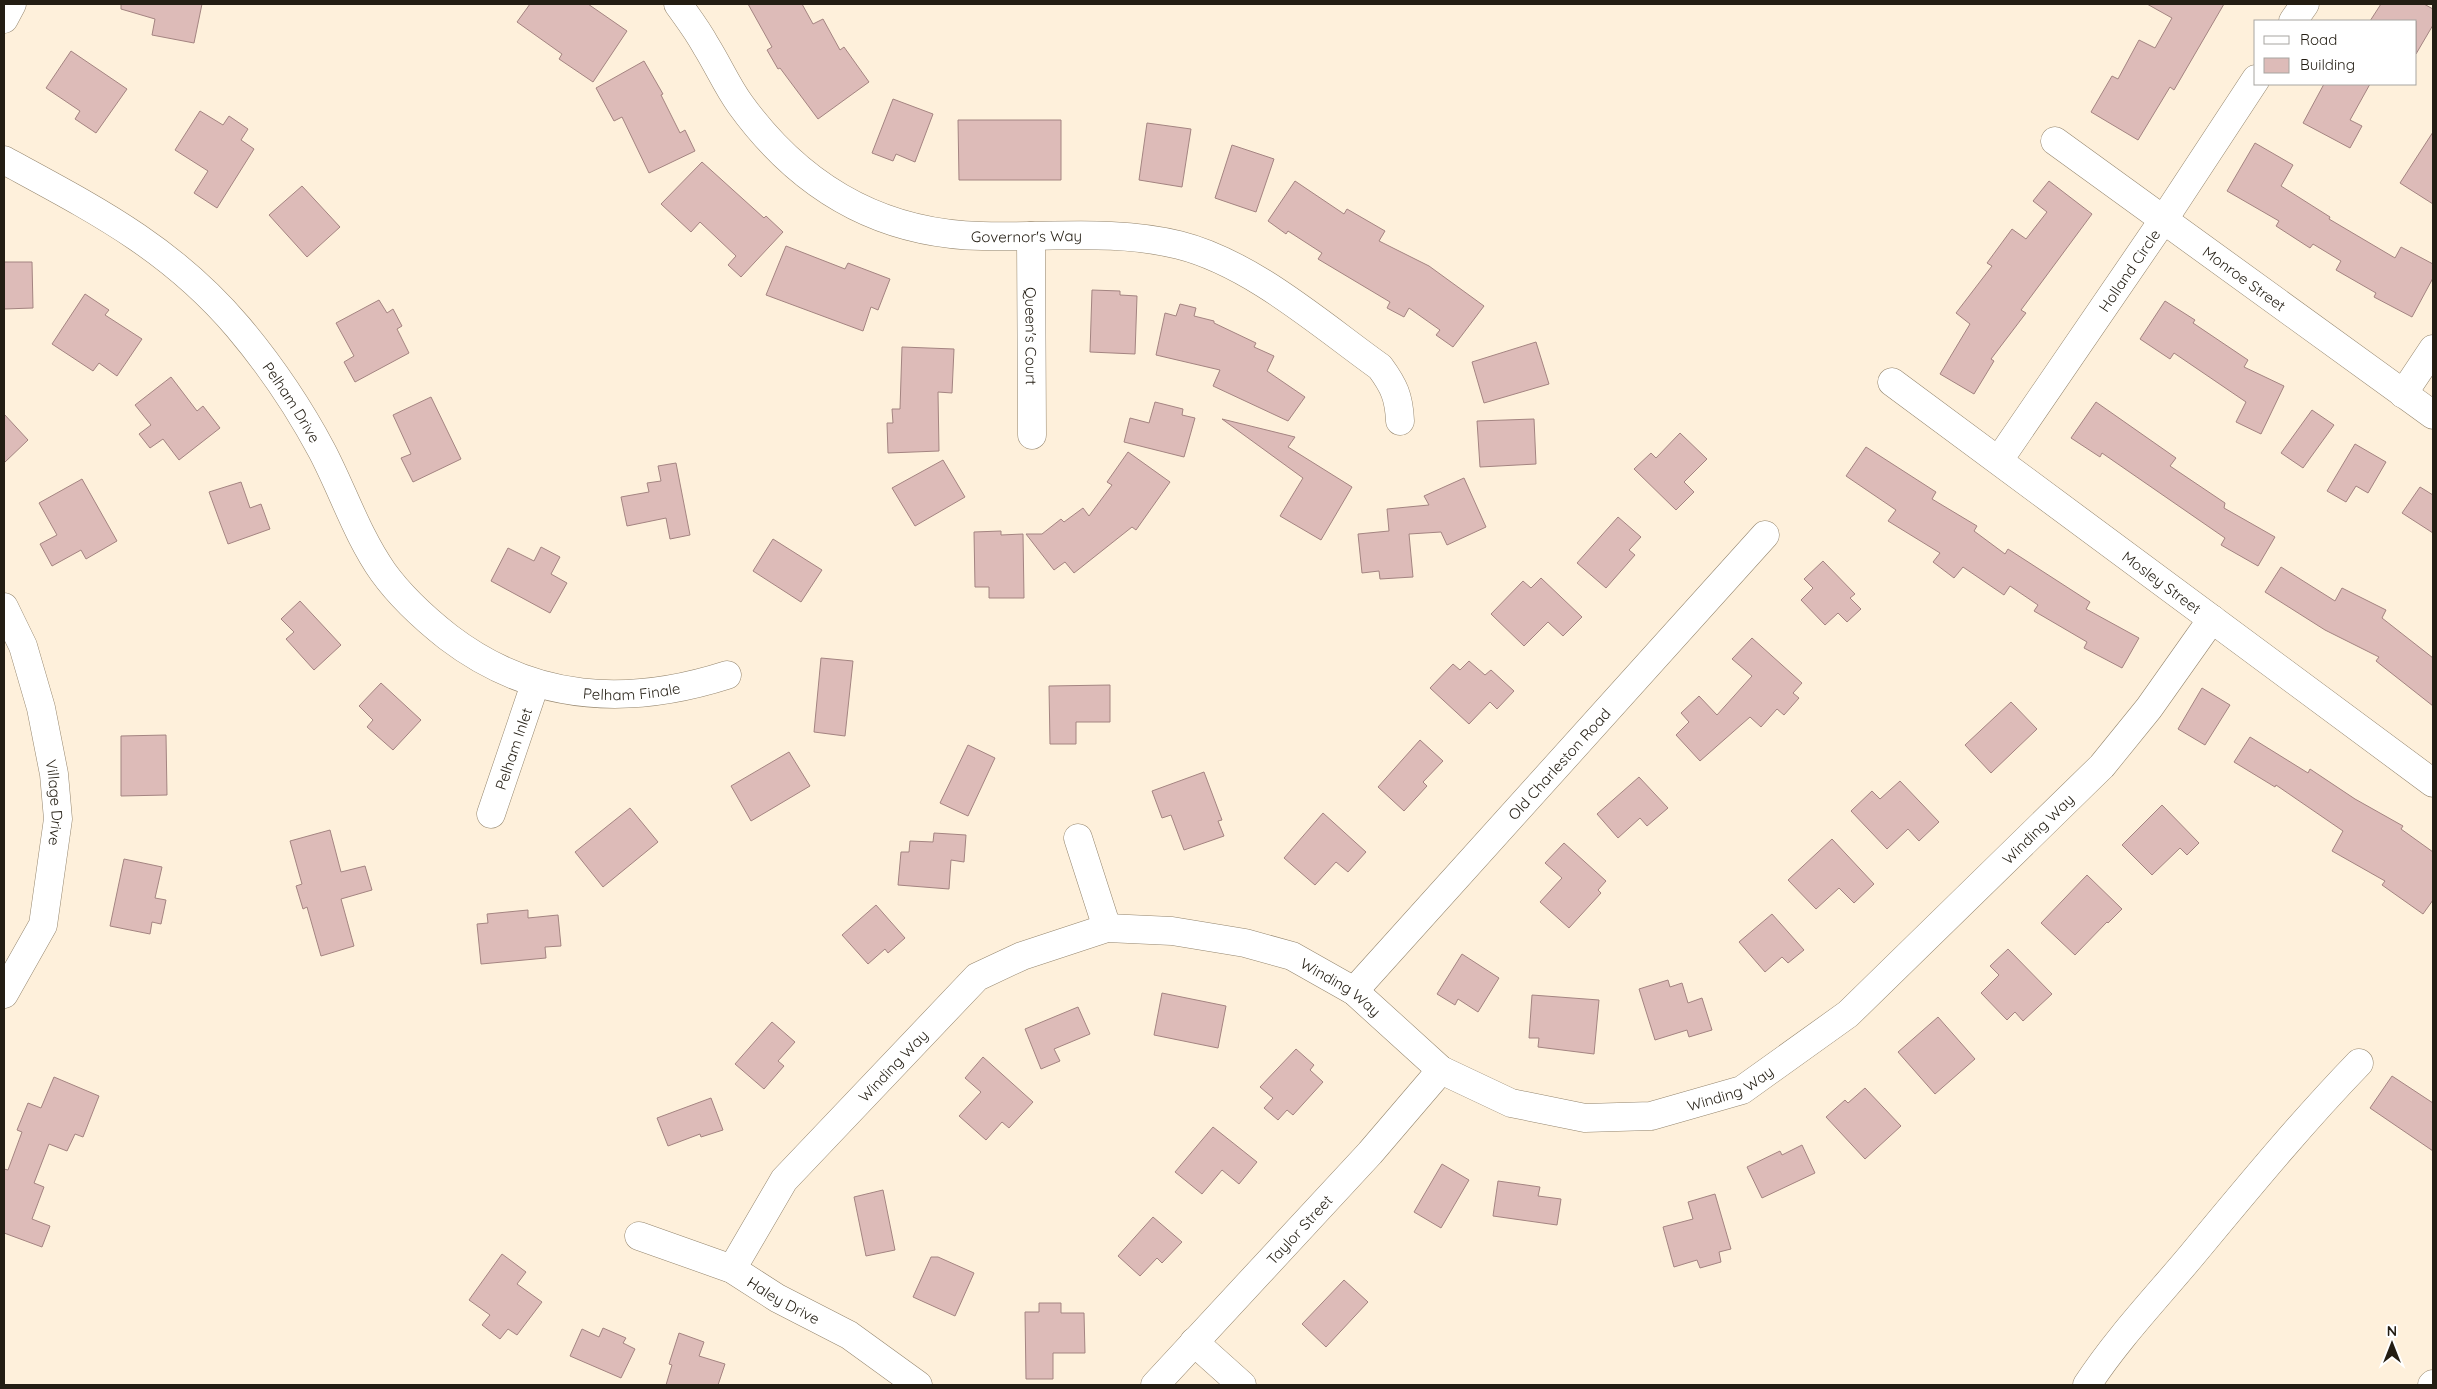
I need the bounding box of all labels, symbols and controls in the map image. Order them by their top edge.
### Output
legend [2254,20,2417,85]
text: Road [2300,30,2337,49]
text: Building [2300,55,2355,74]
street label: Holland Circle [2094,225,2164,315]
street label: Governor's Way [971,226,1082,246]
street label: Monroe Street [2199,242,2290,315]
street label: Queen's Court [1022,287,1041,385]
street label: Pelham Drive [259,358,325,446]
street label: Mosley Street [2119,546,2205,618]
street label: Pelham Finale [582,678,682,704]
street label: Old Charleston Road [1504,704,1614,824]
street label: Pelham Inlet [490,705,536,792]
street label: Village Drive [42,758,68,847]
street label: Winding Way [1998,790,2078,868]
street label: Winding Way [1297,953,1385,1020]
street label: Winding Way [854,1025,932,1106]
street label: Winding Way [1685,1061,1777,1115]
street label: Taylor Street [1262,1191,1336,1268]
street label: Haley Drive [744,1272,823,1328]
north arrow [2367,1319,2417,1369]
text: N [2387,1322,2397,1340]

